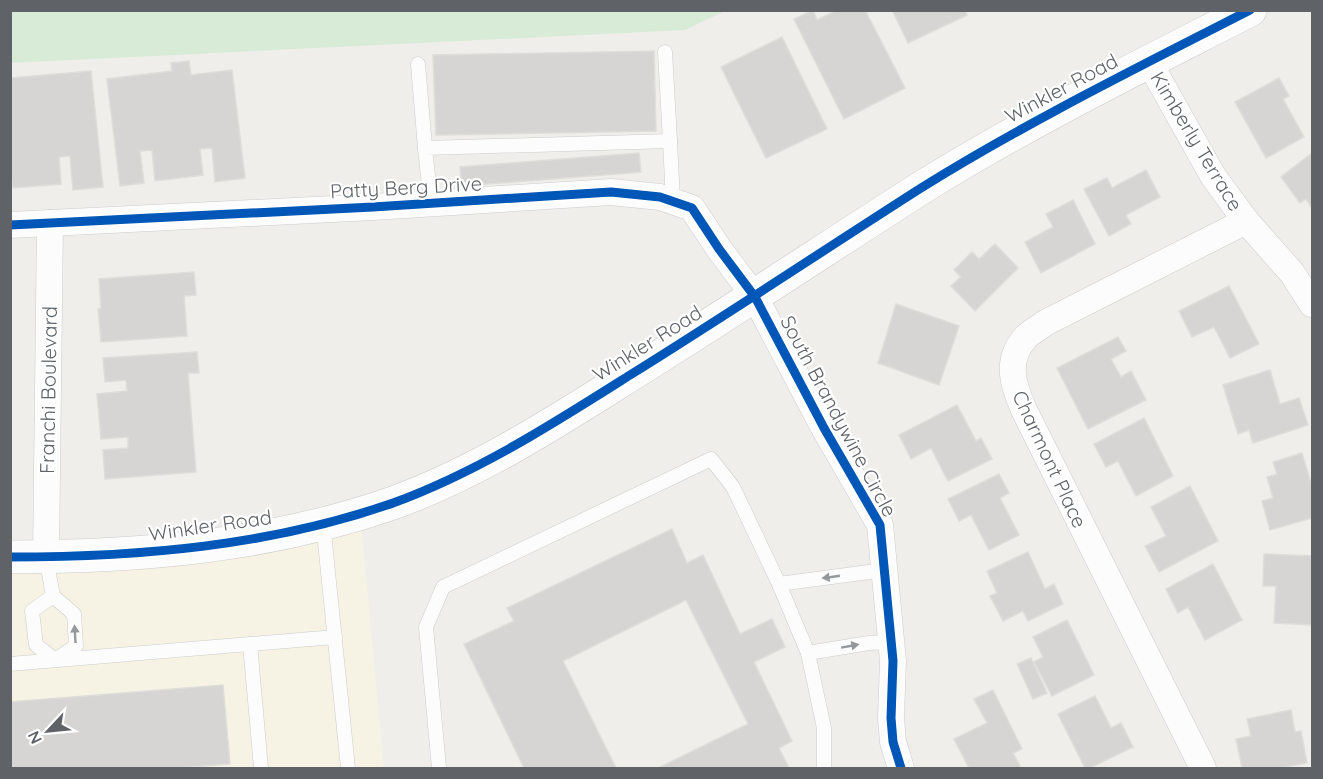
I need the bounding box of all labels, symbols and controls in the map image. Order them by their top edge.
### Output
street label: Winkler Road [1000,48,1122,128]
street label: Kimberly Terrace [1146,67,1248,215]
street label: Patty Berg Drive [329,171,483,203]
street label: Winkler Road [588,299,706,387]
street label: Franchi Boulevard [34,306,62,474]
street label: South Brandywine Circle [775,311,903,521]
street label: Charmont Place [1007,386,1093,532]
street label: Winkler Road [147,504,273,546]
one-way arrow [822,572,841,582]
one-way arrow [71,625,80,644]
one-way arrow [840,641,859,650]
north arrow [18,701,78,761]
text: N [23,728,46,747]

